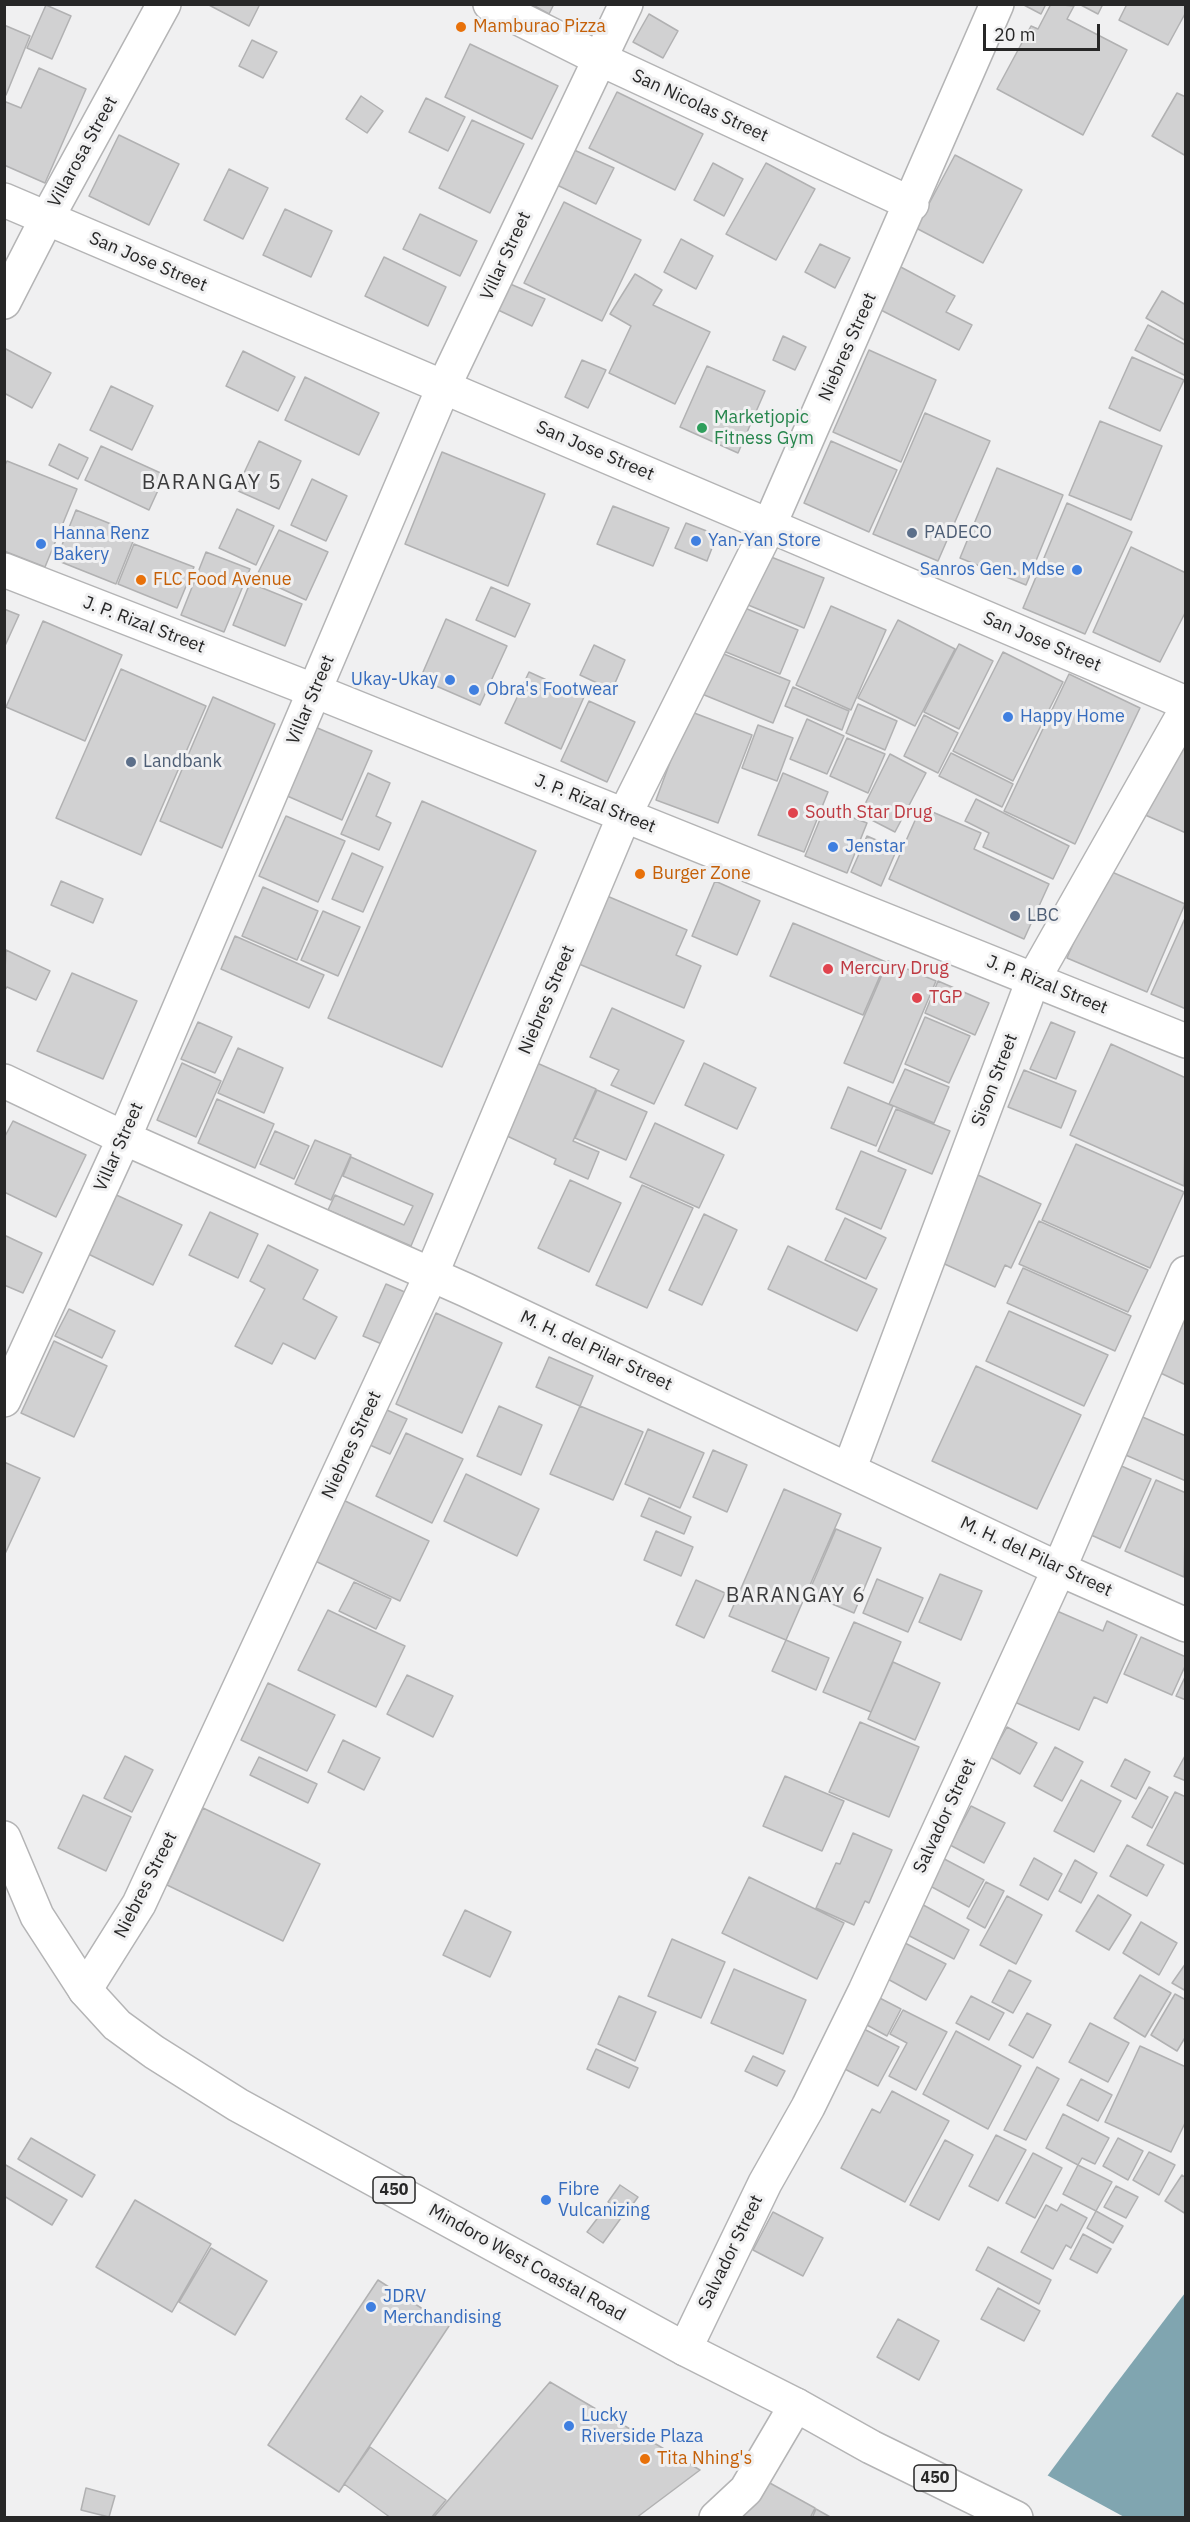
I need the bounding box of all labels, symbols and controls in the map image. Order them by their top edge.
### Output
scale bar [986,12,1103,50]
place label: Mamburao Pizza [473,16,606,38]
marker: Mamburao Pizza [454,20,468,34]
text: 20 m [994,23,1036,46]
street label: San Nicolas Street [629,65,771,147]
street label: Villarosa Street [44,93,122,211]
street label: Villar Street [476,208,536,304]
street label: San Jose Street [86,227,210,297]
street label: Niebres Street [814,289,882,405]
place label: Marketjopic Fitness Gym [714,407,814,450]
street label: San Jose Street [533,416,657,486]
marker: Marketjopic Fitness Gym [695,421,709,435]
district label: BARANGAY 5 [142,470,282,496]
place label: PADECO [924,522,992,544]
place label: Hanna Renz Bakery [53,523,149,566]
marker: PADECO [905,526,919,540]
place label: Yan-Yan Store [708,530,821,552]
marker: Yan-Yan Store [689,534,703,548]
marker: Hanna Renz Bakery [34,537,48,551]
place label: Sanros Gen. Mdse [920,559,1065,581]
marker: Sanros Gen. Mdse [1070,563,1084,577]
place label: FLC Food Avenue [153,569,292,591]
marker: FLC Food Avenue [134,573,148,587]
street label: J. P. Rizal Street [80,592,208,658]
street label: San Jose Street [980,607,1104,677]
street label: Villar Street [282,652,340,748]
place label: Ukay-Ukay [351,669,438,691]
marker: Ukay-Ukay [443,673,457,687]
place label: Obra's Footwear [486,679,618,701]
marker: Obra's Footwear [467,683,481,697]
place label: Happy Home [1020,706,1125,728]
marker: Happy Home [1001,710,1015,724]
place label: Landbank [143,751,222,773]
marker: Landbank [124,755,138,769]
street label: J. P. Rizal Street [531,770,659,838]
place label: South Star Drug [805,802,932,824]
marker: South Star Drug [786,806,800,820]
place label: Jenstar [845,836,905,858]
marker: Jenstar [826,840,840,854]
place label: Burger Zone [652,863,751,885]
marker: Burger Zone [633,867,647,881]
place label: LBC [1027,905,1059,927]
marker: LBC [1008,909,1022,923]
street label: Niebres Street [514,942,580,1058]
street label: J. P. Rizal Street [983,951,1111,1019]
place label: Mercury Drug [840,958,949,980]
marker: Mercury Drug [821,962,835,976]
place label: TGP [929,987,962,1009]
marker: TGP [910,991,924,1005]
street label: Sison Street [967,1031,1023,1129]
street label: Villar Street [90,1099,148,1195]
street label: M. H. del Pilar Street [517,1306,675,1396]
street label: Niebres Street [318,1388,386,1502]
street label: M. H. del Pilar Street [957,1512,1115,1602]
district label: BARANGAY 6 [726,1583,866,1609]
street label: Salvador Street [909,1755,981,1877]
street label: Niebres Street [110,1828,182,1942]
road number: 450 [373,2177,415,2203]
place label: Fibre Vulcanizing [558,2179,650,2222]
street label: Salvador Street [694,2192,768,2312]
marker: Fibre Vulcanizing [539,2193,553,2207]
street label: Mindoro West Coastal Road [425,2200,629,2326]
place label: JDRV Merchandising [383,2286,501,2328]
marker: JDRV Merchandising [364,2300,378,2314]
place label: Lucky Riverside Plaza [581,2405,703,2448]
marker: Lucky Riverside Plaza [562,2419,576,2433]
place label: Tita Nhing's [657,2448,752,2470]
marker: Tita Nhing's [638,2452,652,2466]
road number: 450 [914,2465,956,2491]

